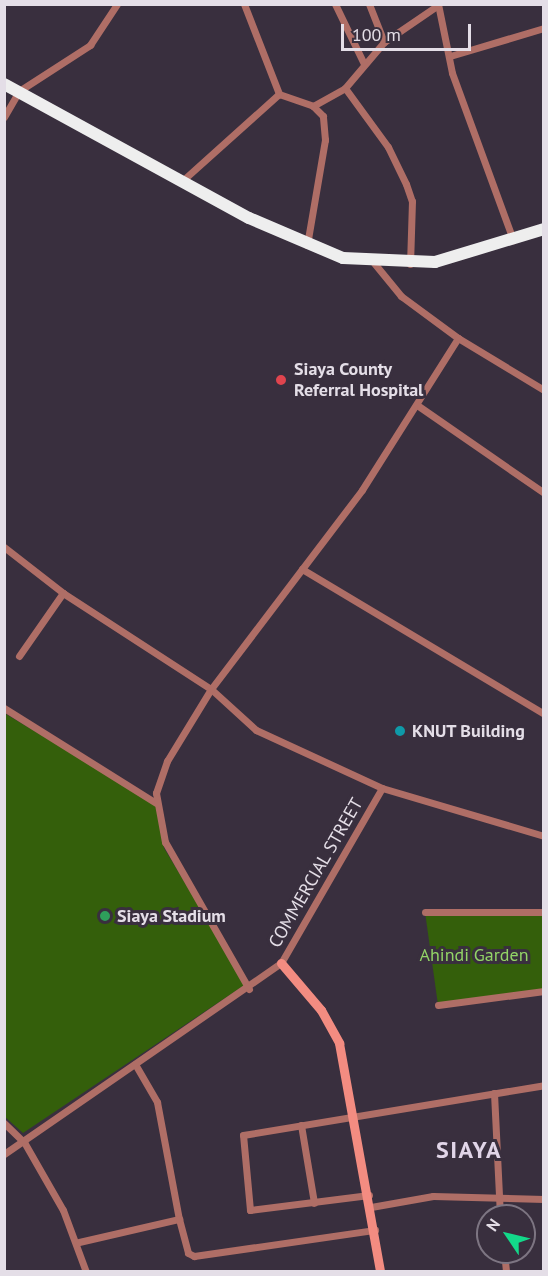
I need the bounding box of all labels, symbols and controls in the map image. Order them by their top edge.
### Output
scale bar [344,12,474,50]
text: 100 m [352,23,401,46]
place label: Siaya County Referral Hospital [294,359,423,401]
marker: Siaya County Referral Hospital [272,371,290,389]
place label: KNUT Building [412,720,526,742]
marker: KNUT Building [393,724,407,738]
street label: COMMERCIAL STREET [264,794,368,952]
place label: Siaya Stadium [117,905,226,927]
marker: Siaya Stadium [98,909,112,923]
park label: Ahindi Garden [419,944,529,966]
district label: SIAYA [436,1136,502,1164]
north arrow [476,1204,536,1264]
text: N [482,1215,504,1235]

